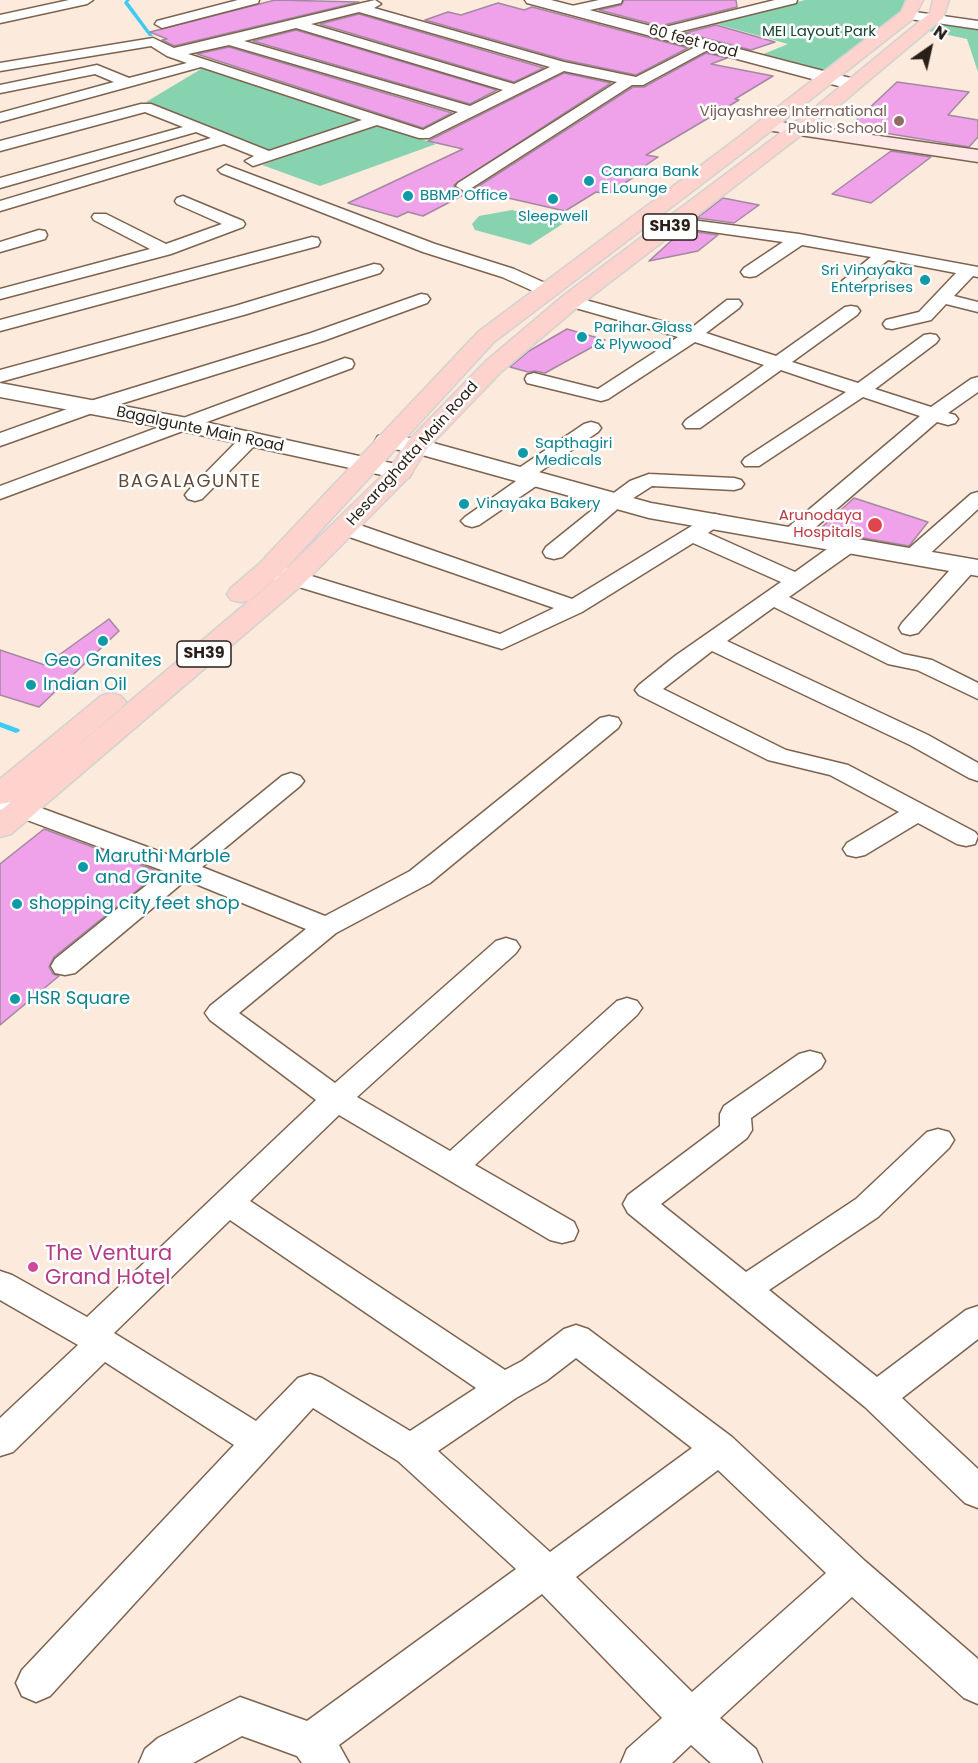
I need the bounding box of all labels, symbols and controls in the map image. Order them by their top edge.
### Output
north arrow [900,18,960,78]
text: N [929,20,952,46]
street label: 60 feet road [647,21,739,63]
park label: MEI Layout Park [762,23,876,41]
place label: Vijayashree International Public School [700,103,887,138]
marker: Vijayashree International Public School [892,114,906,128]
place label: Canara Bank E Lounge [601,163,699,198]
marker: Canara Bank E Lounge [582,174,596,188]
place label: BBMP Office [420,187,508,205]
marker: BBMP Office [401,189,415,203]
marker: Sleepwell [546,192,560,206]
place label: Sleepwell [518,208,588,226]
road number: SH39 [643,214,697,240]
place label: Sri Vinayaka Enterprises [821,262,913,297]
marker: Sri Vinayaka Enterprises [918,273,932,287]
place label: Parihar Glass & Plywood [594,319,693,354]
marker: Parihar Glass & Plywood [575,330,589,344]
street label: Hesaraghatta Main Road [344,378,482,530]
street label: Bagalgunte Main Road [115,403,285,457]
place label: Sapthagiri Medicals [535,435,612,470]
marker: Sapthagiri Medicals [516,446,530,460]
district label: BAGALAGUNTE [118,471,262,493]
place label: Vinayaka Bakery [476,495,600,513]
marker: Vinayaka Bakery [457,497,471,511]
place label: Arunodaya Hospitals [779,507,862,542]
marker: Arunodaya Hospitals [866,516,884,534]
marker: Geo Granites [96,634,110,648]
road number: SH39 [177,641,231,667]
place label: Geo Granites [44,650,162,672]
place label: Indian Oil [43,674,127,696]
marker: Indian Oil [24,678,38,692]
place label: Maruthi Marble and Granite [95,846,230,888]
marker: Maruthi Marble and Granite [76,860,90,874]
place label: shopping city feet shop [29,893,240,915]
marker: shopping city feet shop [10,897,24,911]
place label: HSR Square [27,988,130,1010]
marker: HSR Square [8,992,22,1006]
place label: The Ventura Grand Hotel [45,1242,172,1292]
marker: The Ventura Grand Hotel [26,1260,40,1274]

